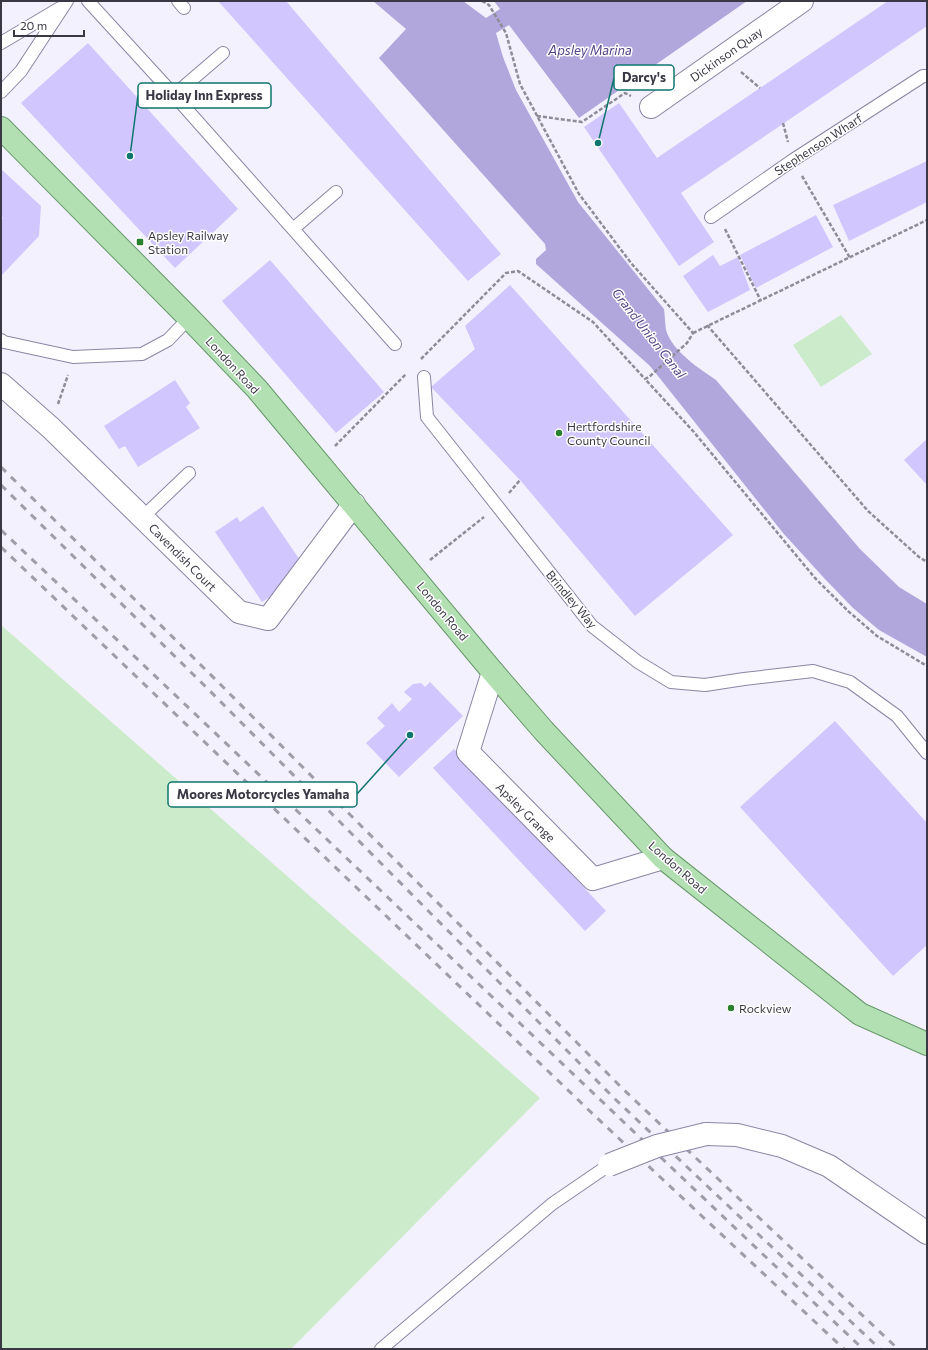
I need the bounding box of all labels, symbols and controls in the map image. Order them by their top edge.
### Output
scale bar [14,12,84,38]
text: 20 m [20,18,47,32]
street label: Dickinson Quay [687,24,765,84]
water label: Apsley Marina [547,42,632,58]
callout: Darcy's [614,65,674,90]
text: Darcy's [622,69,666,85]
callout: Holiday Inn Express [138,83,271,108]
text: Holiday Inn Express [145,87,263,103]
street label: Stephenson Wharf [771,110,865,178]
place label: Apsley Railway Station [148,228,229,256]
marker: Apsley Railway Station [135,237,145,247]
water label: Grand Union Canal [609,285,690,382]
street label: London Road [203,334,263,396]
place label: Hertfordshire County Council [567,419,650,447]
marker: Hertfordshire County Council [554,428,564,438]
street label: Cavendish Court [146,520,220,594]
street label: Brindley Way [544,567,600,631]
street label: London Road [414,579,472,643]
street label: Apsley Grange [494,780,558,844]
callout: Moores Motorcycles Yamaha [168,782,357,807]
text: Moores Motorcycles Yamaha [177,786,349,802]
street label: London Road [646,838,710,896]
place label: Rockview [739,1001,792,1015]
marker: Rockview [726,1003,736,1013]

